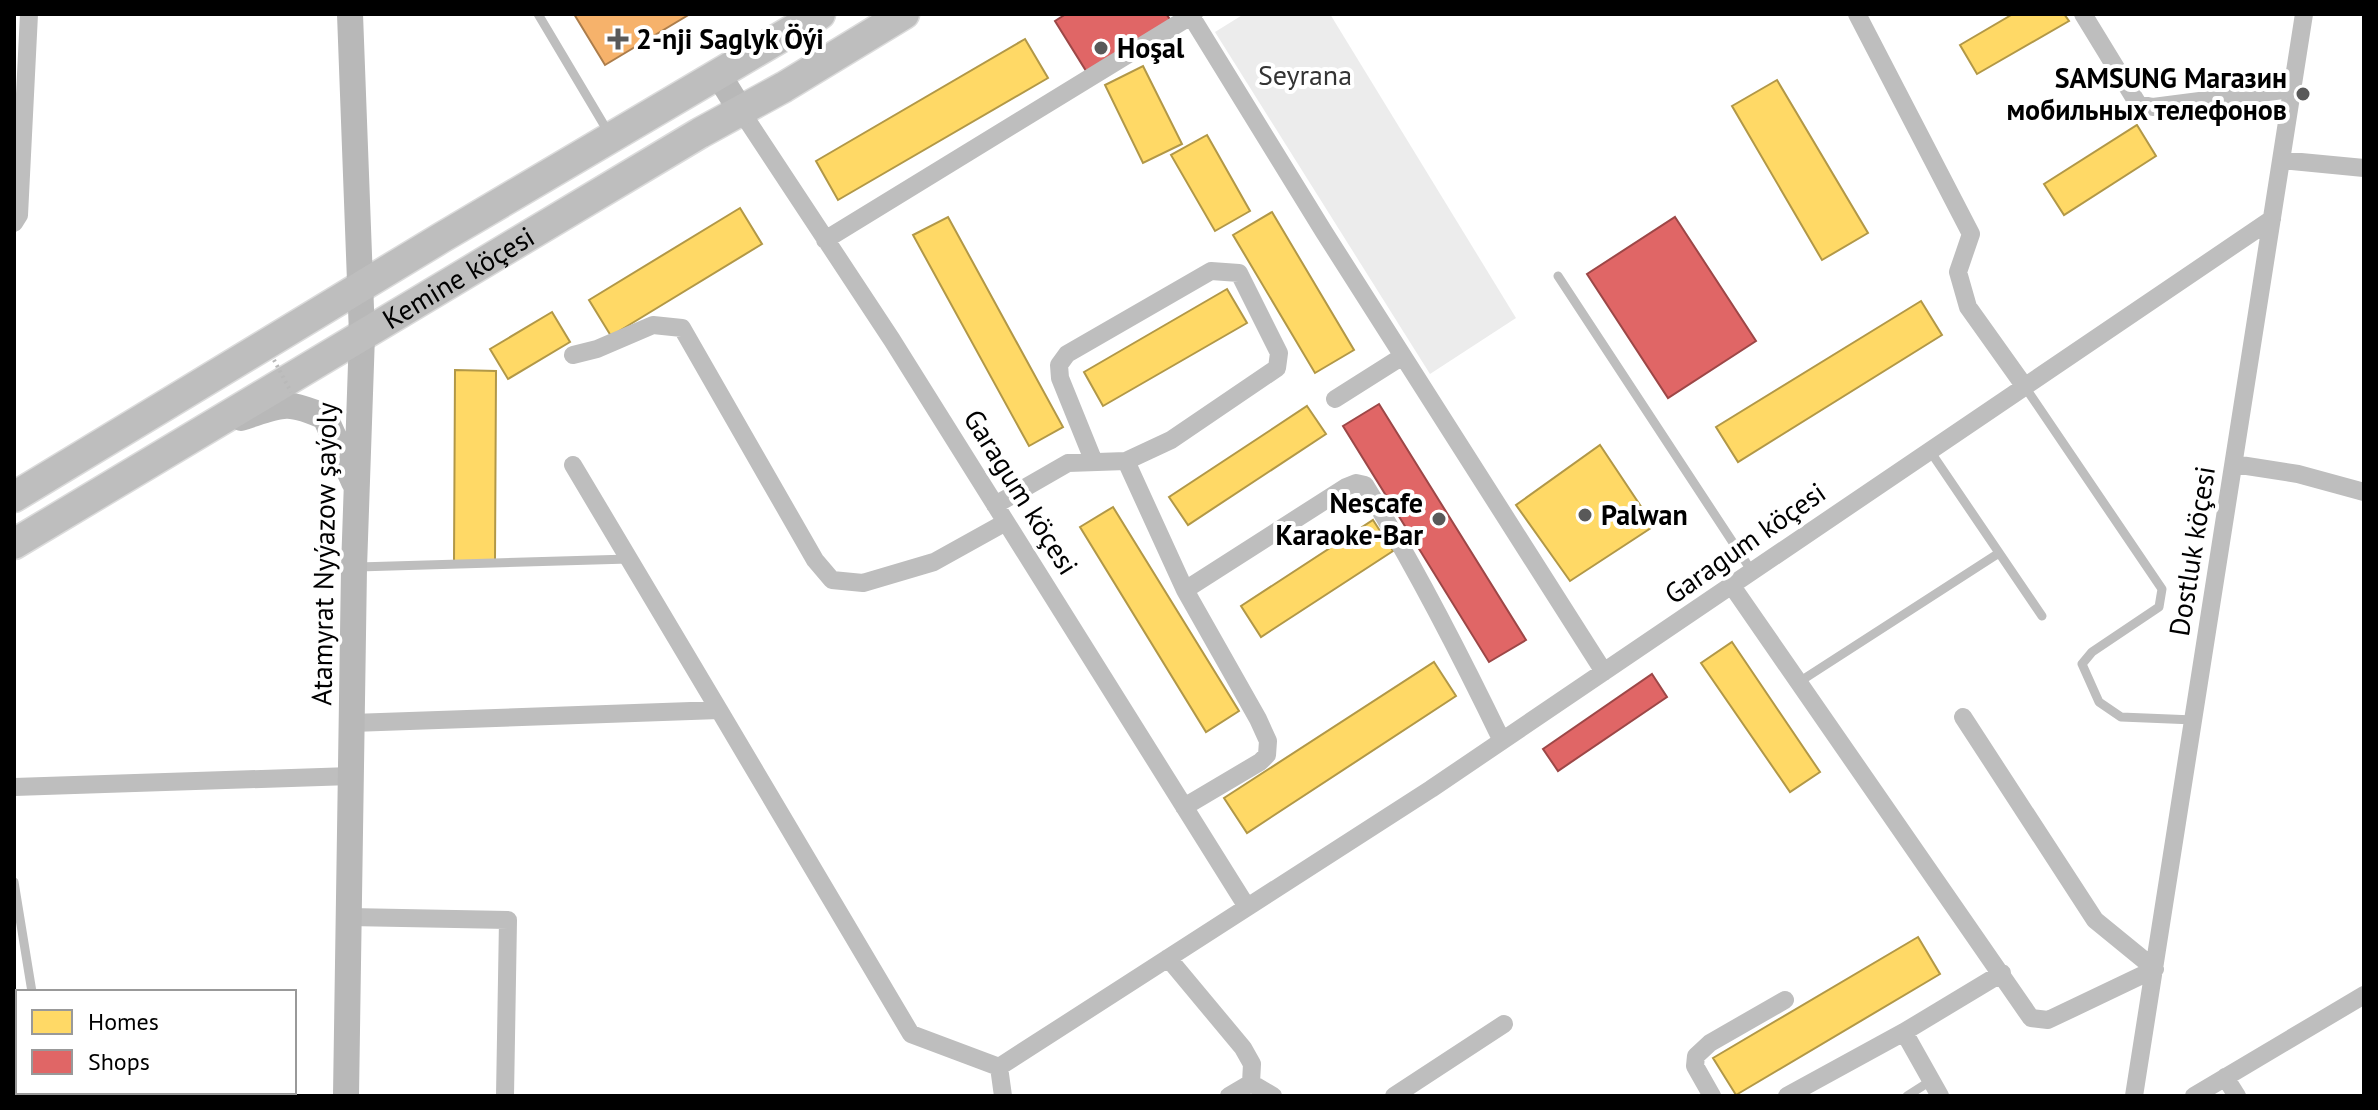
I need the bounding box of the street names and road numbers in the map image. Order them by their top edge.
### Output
street label: Kemine köçesi [375,218,541,337]
street label: Atamyrat Nyýazow şaýoly [302,402,345,706]
street label: Garagum köçesi [956,402,1087,581]
street label: Dostluk köçesi [2160,463,2223,639]
street label: Garagum köçesi [1657,473,1832,612]

